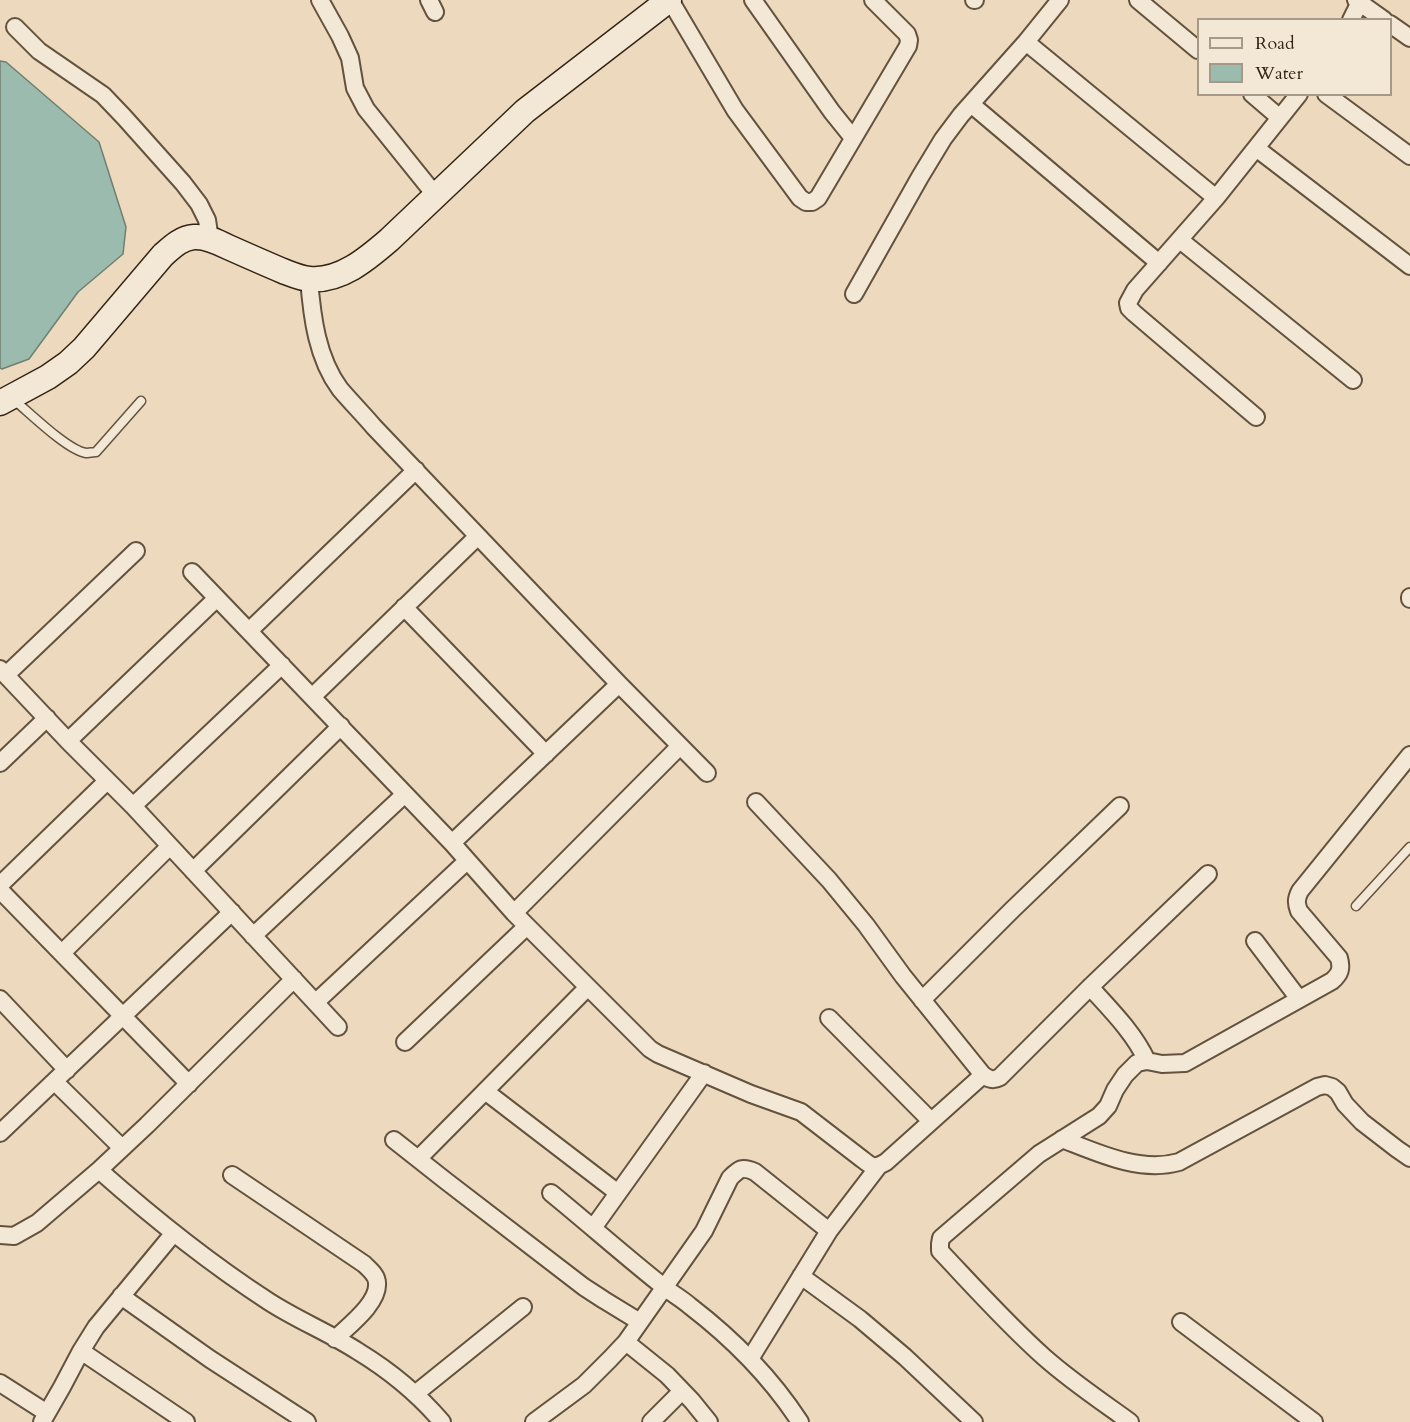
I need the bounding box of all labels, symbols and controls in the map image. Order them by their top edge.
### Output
legend [1197,18,1392,96]
text: Road [1255,31,1295,56]
text: Water [1255,61,1303,86]

